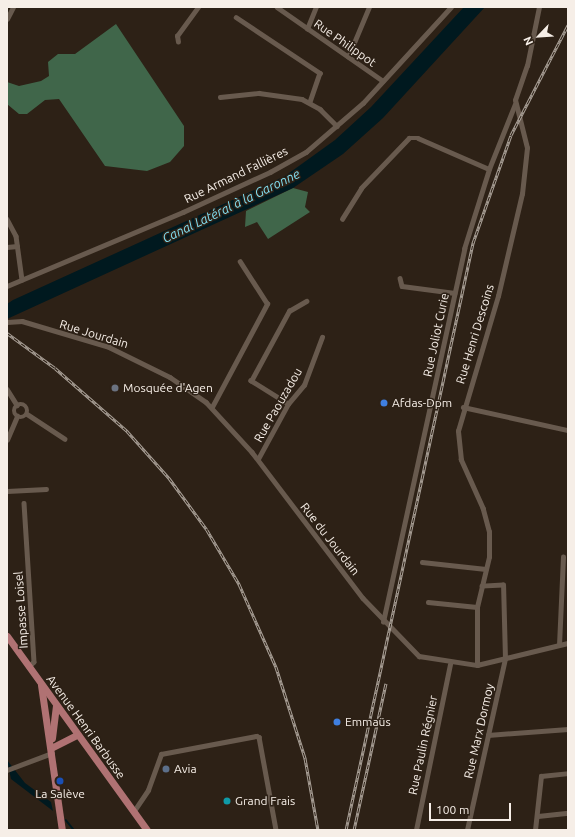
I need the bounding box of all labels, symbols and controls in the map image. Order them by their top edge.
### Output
street label: Rue Philippot [311,16,379,70]
north arrow [519,16,559,56]
text: N [521,35,535,47]
street label: Rue Armand Fallières [182,144,290,206]
water label: Canal Latéral à la Garonne [160,166,302,246]
street label: Rue Henri Descoins [453,282,497,386]
street label: Rue Joliot Curie [420,292,452,378]
street label: Rue Jourdain [58,317,130,351]
street label: Rue Paouzadou [251,365,305,445]
place label: Mosquée d'Agen [123,381,213,395]
marker: Mosquée d'Agen [110,383,120,393]
place label: Afdas-Dpm [392,396,452,410]
marker: Afdas-Dpm [379,398,389,408]
street label: Rue du Jourdain [297,500,363,578]
street label: Impasse Loisel [11,571,31,649]
street label: Avenue Henri Barbusse [44,672,128,782]
street label: Rue Marx Dormoy [461,682,497,780]
street label: Rue Paulin Régnier [405,694,441,796]
place label: Emmaüs [345,715,391,729]
marker: Emmaüs [332,717,342,727]
place label: Avia [174,762,197,776]
marker: Avia [161,764,171,774]
marker: La Salève [55,776,65,786]
place label: La Salève [35,787,85,801]
place label: Grand Frais [235,794,295,808]
scale bar [431,795,513,821]
marker: Grand Frais [222,796,232,806]
text: 100 m [436,803,469,816]

